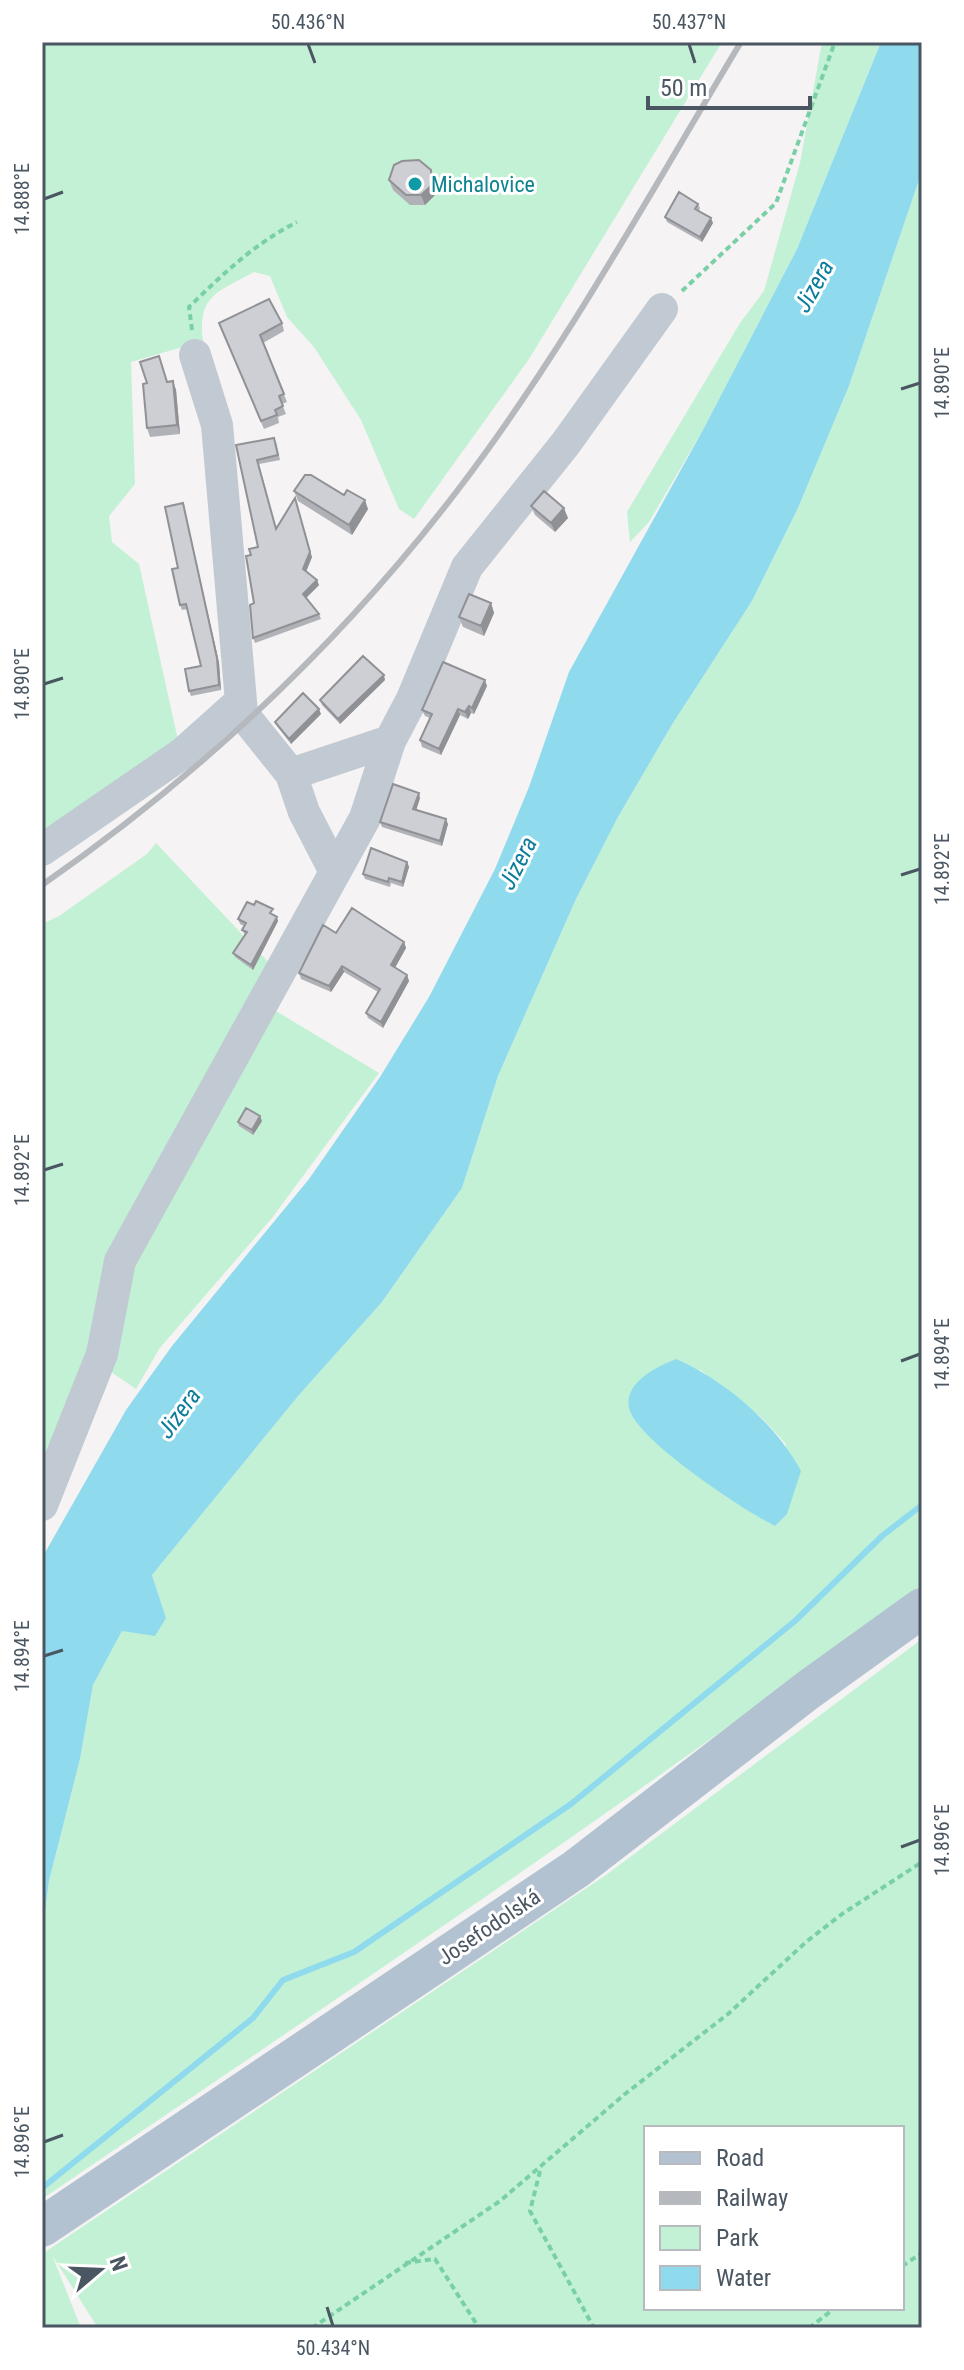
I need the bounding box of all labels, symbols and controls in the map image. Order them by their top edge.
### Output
text: 50.436°N [271,10,345,34]
text: 50.437°N [652,10,726,34]
scale bar [648,60,810,110]
text: 50 m [660,74,707,102]
text: 14.888°E [10,163,34,235]
place label: Michalovice [431,172,535,197]
marker: Michalovice [406,175,424,193]
water label: Jizera [788,255,840,317]
text: 14.890°E [930,347,954,419]
text: 14.890°E [10,648,34,720]
water label: Jizera [493,832,543,894]
text: 14.892°E [930,833,954,905]
text: 14.892°E [10,1134,34,1206]
text: 14.894°E [930,1318,954,1390]
water label: Jizera [151,1382,207,1444]
text: 14.894°E [10,1620,34,1692]
text: 14.896°E [930,1804,954,1876]
street label: Josefodolská [433,1884,545,1970]
text: 14.896°E [10,2106,34,2178]
legend [644,2126,904,2310]
text: Road [716,2144,764,2172]
text: Railway [716,2184,788,2212]
text: Park [716,2224,759,2252]
north arrow [60,2230,140,2310]
text: N [104,2253,132,2274]
text: Water [716,2264,771,2292]
text: 50.434°N [296,2336,370,2360]

